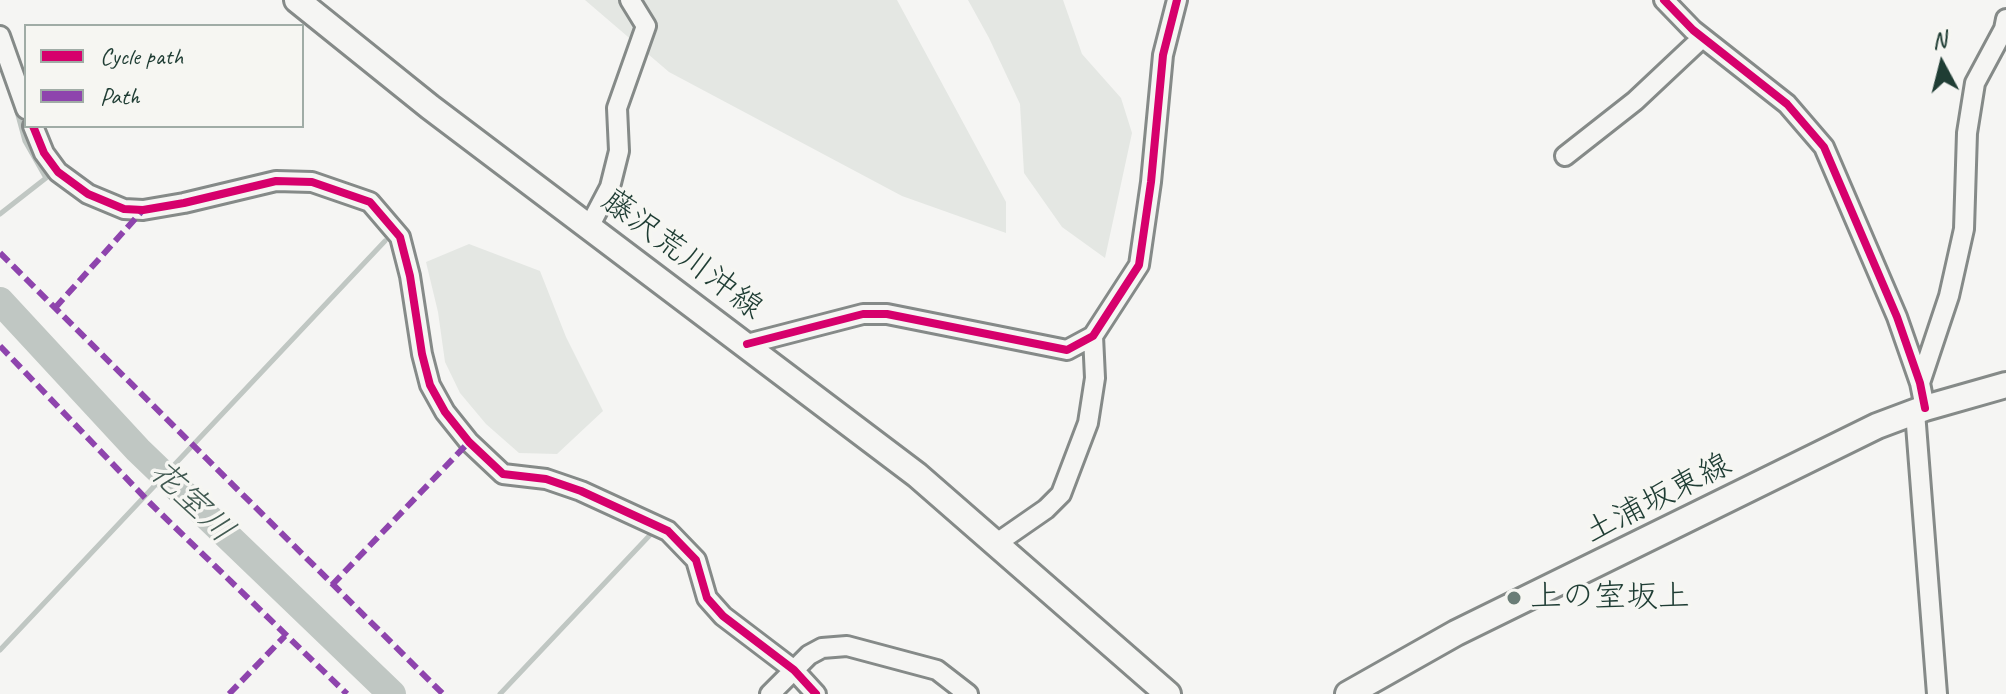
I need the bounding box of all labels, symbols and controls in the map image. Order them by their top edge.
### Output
legend [24,24,304,128]
north arrow [1902,24,1982,104]
text: N [1931,25,1948,55]
text: Cycle path [100,41,183,71]
text: Path [100,81,140,111]
street label: 藤沢荒川沖線 [594,182,770,328]
street label: 土浦坂東線 [1578,446,1738,552]
water label: 花室川 [140,452,242,552]
place label: 上の室坂上 [1530,579,1690,617]
marker: 上の室坂上 [1505,589,1523,607]

